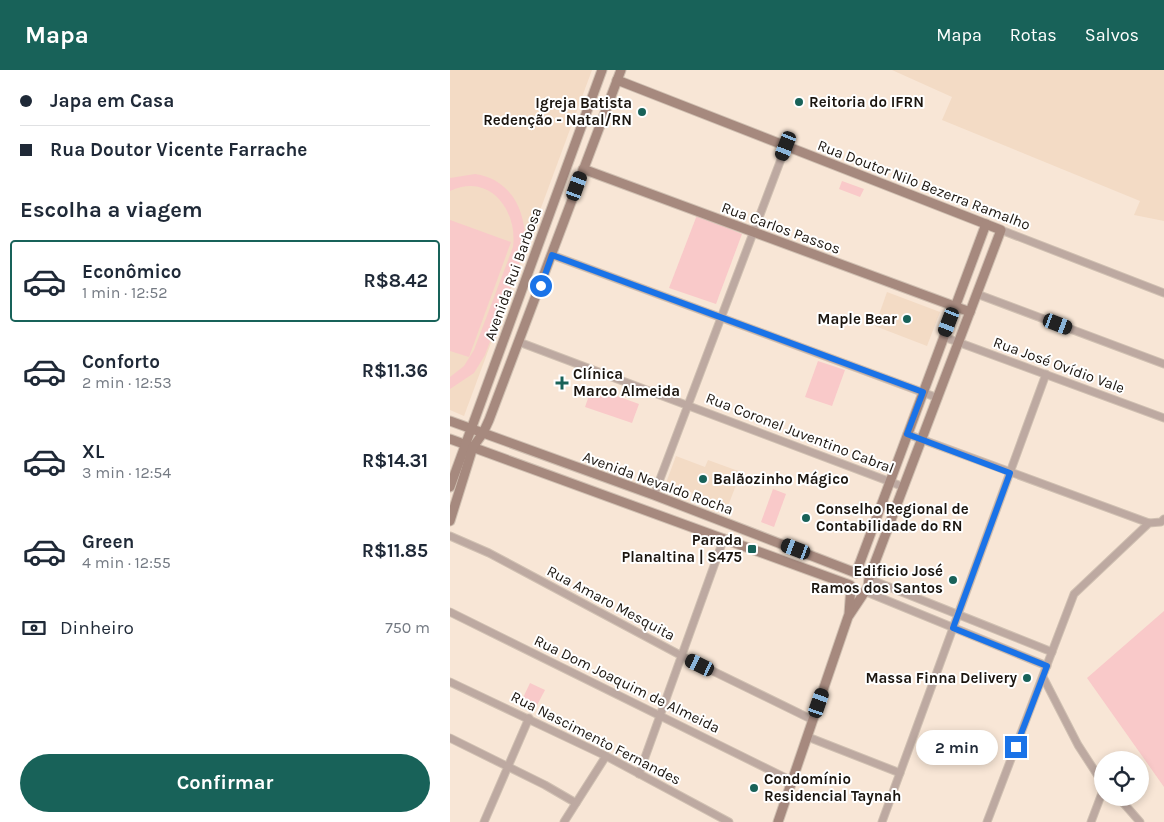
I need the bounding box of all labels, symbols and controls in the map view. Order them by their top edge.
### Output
text: Mapa [25,21,89,49]
text: Mapa [936,24,982,46]
text: Rotas [1010,24,1057,46]
text: Salvos [1085,24,1139,46]
text: Japa em Casa [50,90,174,112]
place label: Reitoria do IFRN [809,93,924,111]
place label: Igreja Batista Redenção - Natal/RN [483,94,632,129]
marker: Reitoria do IFRN [793,96,805,108]
marker: Igreja Batista Redenção - Natal/RN [636,106,648,118]
car [773,129,798,163]
street label: Rua Doutor Nilo Bezerra Ramalho [815,136,1033,234]
text: Rua Doutor Vicente Farrache [50,139,307,161]
car [564,169,589,203]
text: Escolha a viagem [20,197,203,223]
street label: Rua Carlos Passos [719,198,843,258]
street label: Avenida Rui Barbosa [481,205,545,343]
icon: car [22,259,67,304]
text: Econômico [82,261,182,283]
text: R$8.42 [364,270,428,292]
route start [530,275,552,297]
text: 1 min · 12:52 [82,283,168,302]
car [936,305,961,339]
place label: Maple Bear [817,310,897,328]
car [1041,312,1074,336]
marker: Maple Bear [901,313,913,325]
street label: Rua José Ovídio Vale [991,333,1127,397]
icon: car [22,349,67,394]
text: Conforto [82,351,160,373]
text: R$11.36 [362,360,428,382]
place label: Clínica Marco Almeida [573,365,680,400]
text: 2 min · 12:53 [82,373,172,392]
marker: Clínica Marco Almeida [555,376,569,390]
street label: Rua Coronel Juventino Cabral [703,389,897,477]
icon: car [22,439,67,484]
text: XL [82,441,104,463]
street label: Avenida Nevaldo Rocha [580,447,736,519]
text: R$14.31 [362,450,428,472]
text: 3 min · 12:54 [82,463,171,482]
place label: Balãozinho Mágico [713,470,849,488]
marker: Balãozinho Mágico [697,473,709,485]
place label: Conselho Regional de Contabilidade do RN [816,500,969,535]
marker: Conselho Regional de Contabilidade do RN [800,512,812,524]
icon: car [22,529,67,574]
text: Green [82,531,134,553]
place label: Parada Planaltina | S475 [621,531,742,566]
car [779,537,812,561]
text: R$11.85 [362,540,428,562]
marker: Parada Planaltina | S475 [746,543,758,555]
text: 4 min · 12:55 [82,553,171,572]
street label: Rua Amaro Mesquita [544,562,678,644]
place label: Edificio José Ramos dos Santos [811,562,943,597]
marker: Edificio José Ramos dos Santos [947,574,959,586]
icon: cash [20,614,48,642]
text: Dinheiro [60,617,134,639]
text: 750 m [385,618,430,637]
street label: Rua Dom Joaquim de Almeida [531,631,723,737]
car [683,652,716,678]
place label: Massa Finna Delivery [865,669,1017,687]
marker: Massa Finna Delivery [1021,672,1033,684]
car [807,686,830,720]
street label: Rua Nascimento Fernandes [508,687,684,789]
callout: 2 min [916,730,998,764]
route end [1005,736,1027,758]
text: 2 min [935,738,979,757]
map controls [1094,751,1149,806]
button: locate [1094,751,1149,806]
button: Confirmar [20,754,430,812]
place label: Condomínio Residencial Taynah [764,770,901,805]
marker: Condomínio Residencial Taynah [748,782,760,794]

